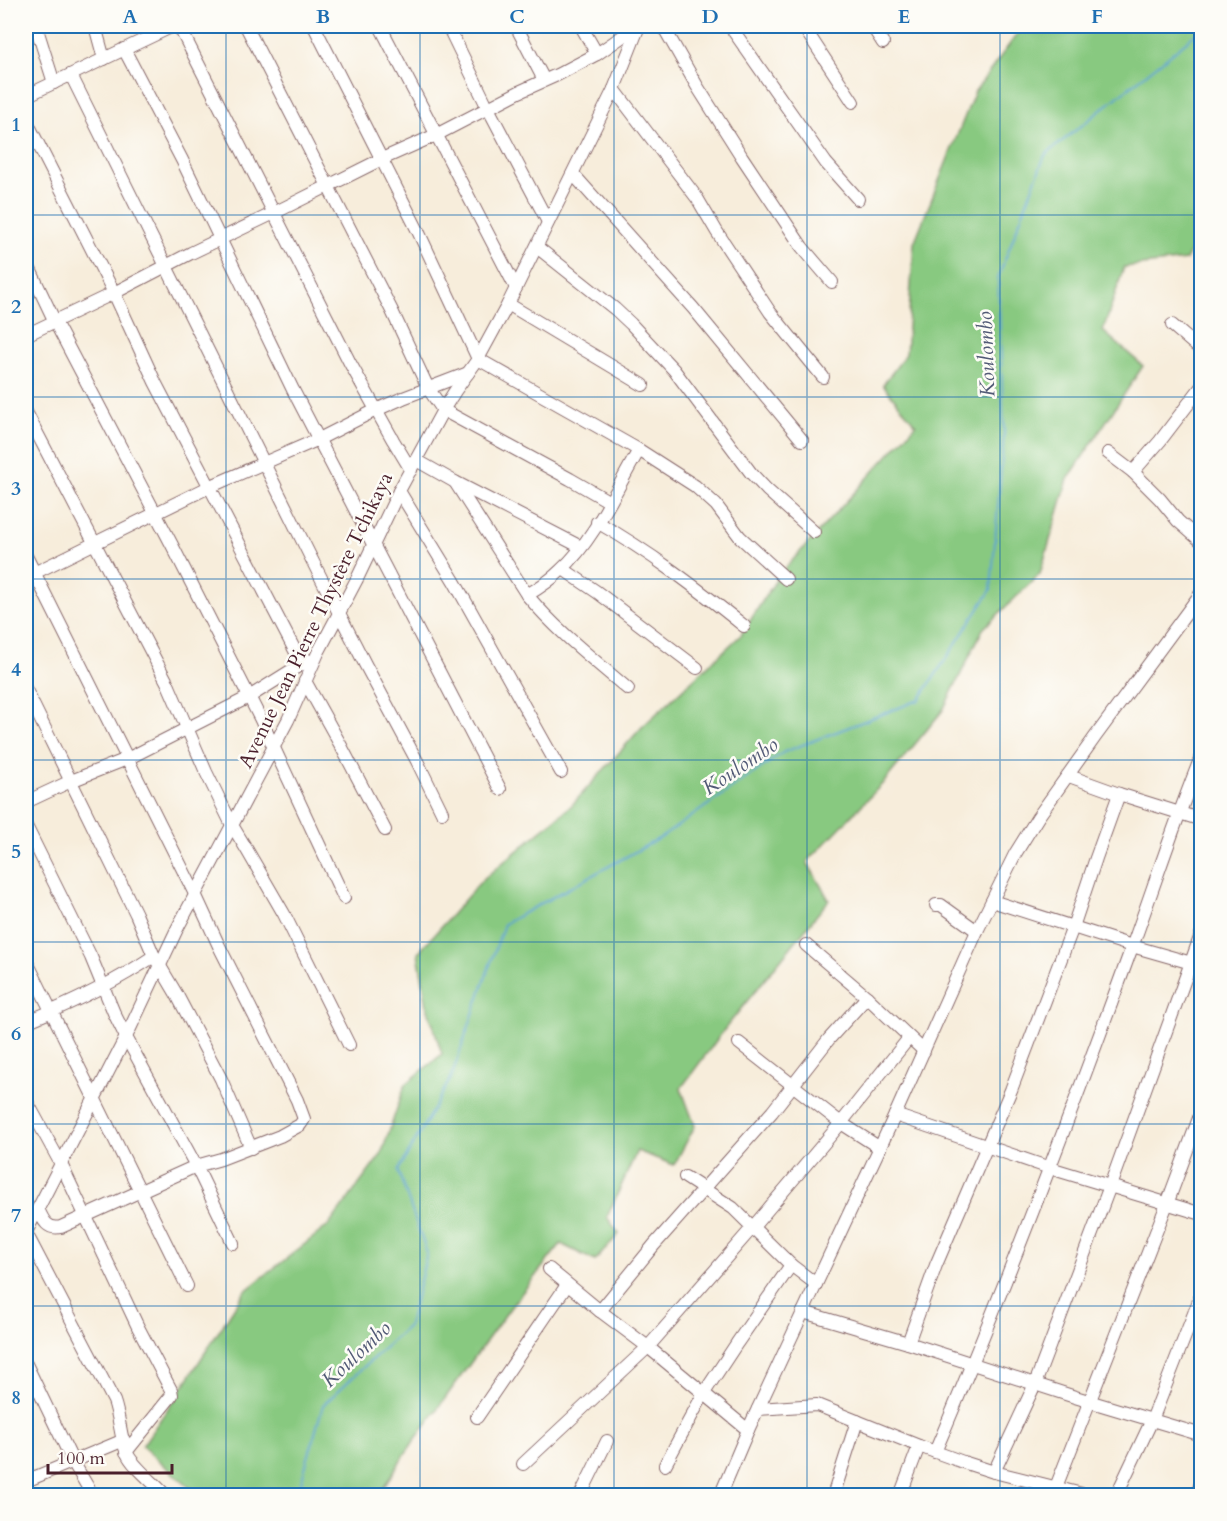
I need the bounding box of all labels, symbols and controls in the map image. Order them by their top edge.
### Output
text: A [122,3,138,30]
text: B [316,3,330,30]
text: C [509,3,525,30]
text: D [701,3,719,30]
text: E [898,3,910,30]
text: F [1091,3,1103,30]
text: 1 [11,111,21,138]
text: 2 [11,293,21,320]
water label: Koulombo [971,310,1002,397]
street label: Avenue Jean Pierre Thystère Tchikaya [232,467,399,773]
text: 3 [11,475,21,502]
text: 4 [11,656,21,683]
water label: Koulombo [697,730,784,802]
text: 5 [11,838,21,865]
text: 6 [11,1020,21,1047]
text: 7 [11,1202,21,1229]
water label: Koulombo [315,1314,398,1394]
text: 8 [11,1384,21,1411]
scale bar [48,1437,172,1475]
text: 100 m [57,1446,105,1471]

